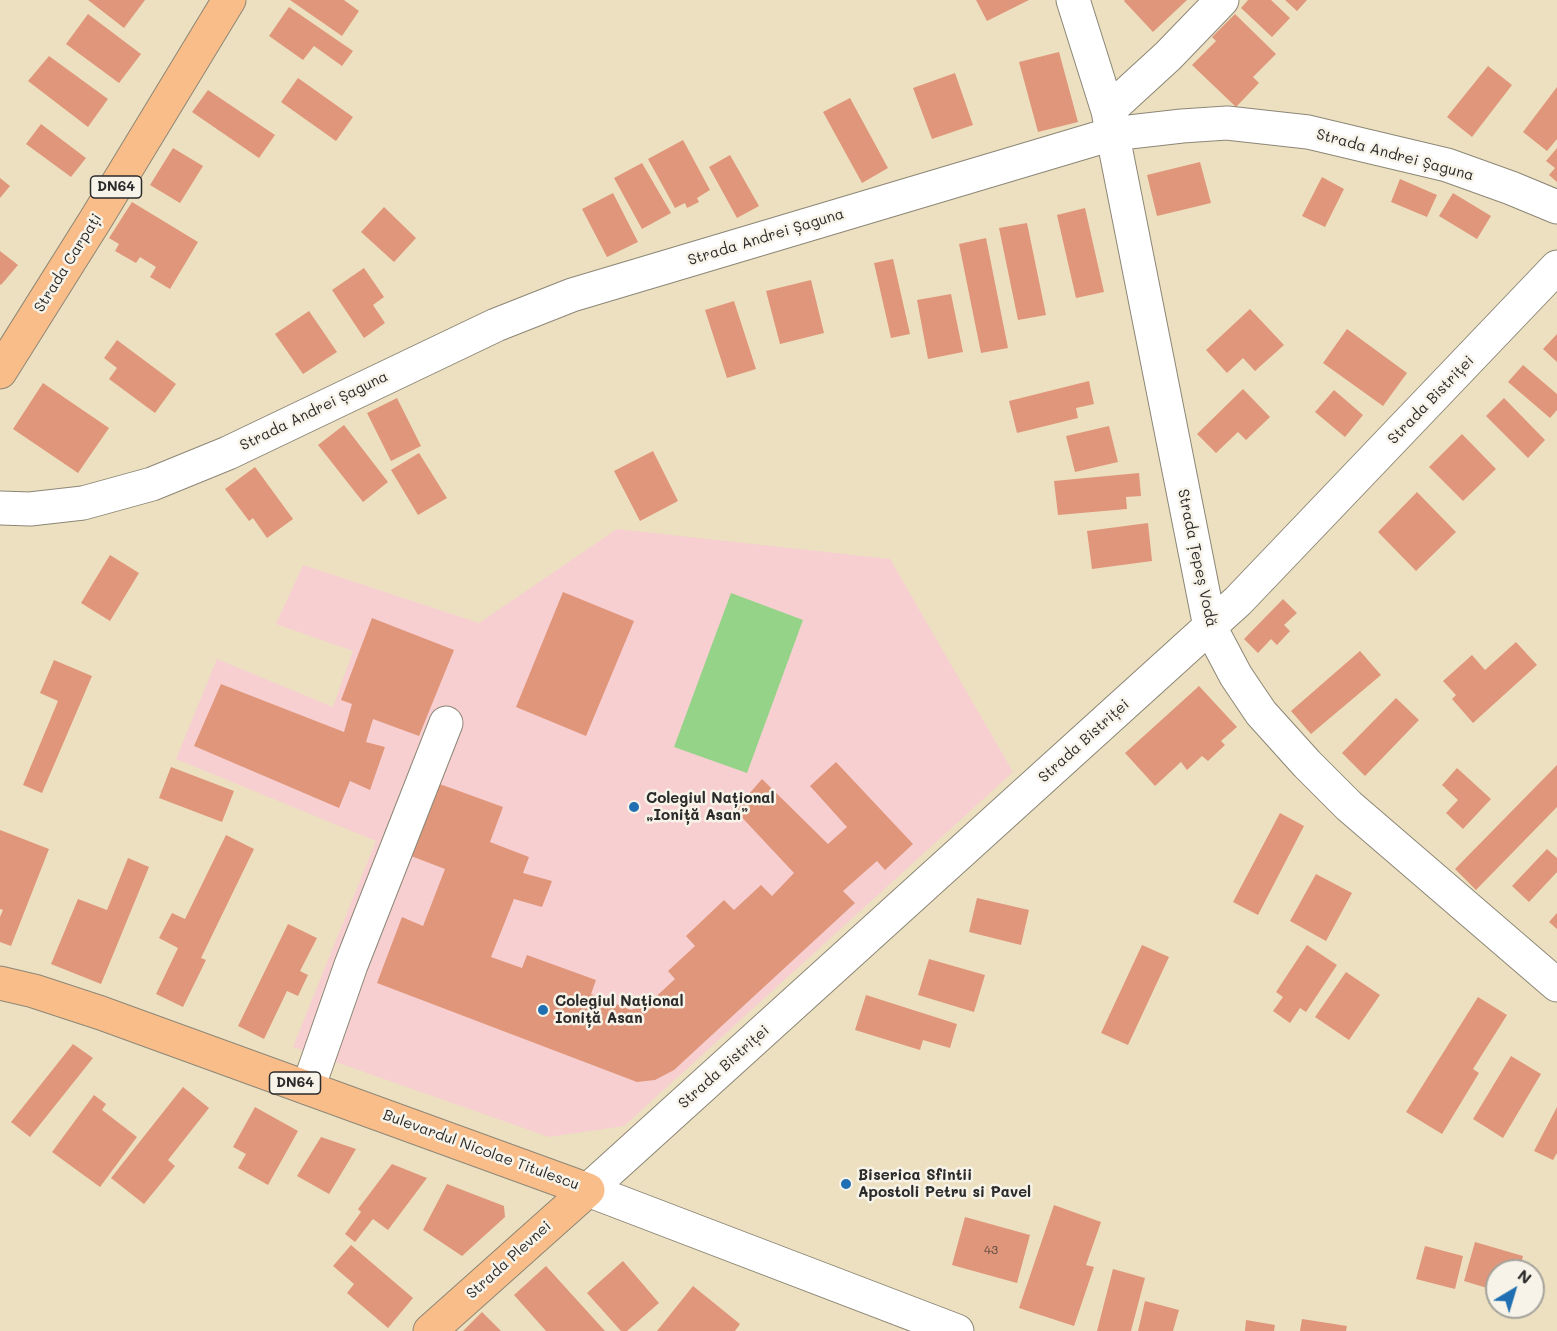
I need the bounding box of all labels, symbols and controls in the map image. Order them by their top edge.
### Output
street label: Strada Andrei Șaguna [1314,125,1476,185]
road number: DN64 [90,176,142,198]
street label: Strada Andrei Șaguna [686,205,846,269]
street label: Strada Carpați [30,210,106,316]
street label: Strada Bistriței [1384,352,1478,448]
street label: Strada Andrei Șaguna [237,367,391,455]
street label: Strada Țepeș Vodă [1174,487,1220,629]
street label: Strada Bistriței [1035,696,1133,786]
place label: Colegiul Național „Ioniță Asan” [646,789,775,824]
marker: Colegiul Național „Ioniță Asan” [627,800,641,814]
place label: Colegiul Național Ioniță Asan [555,992,684,1027]
marker: Colegiul Național Ioniță Asan [536,1003,550,1017]
street label: Strada Bistriței [675,1022,773,1112]
road number: DN64 [270,1072,320,1094]
street label: Bulevardul Nicolae Titulescu [381,1106,581,1194]
place label: Biserica Sfintii Apostoli Petru si Pavel [858,1166,1031,1201]
marker: Biserica Sfintii Apostoli Petru si Pavel [839,1177,853,1191]
street label: Strada Plevnei [463,1217,555,1303]
house number: 43 [984,1243,998,1257]
north arrow [1485,1259,1545,1319]
text: N [1514,1264,1536,1288]

